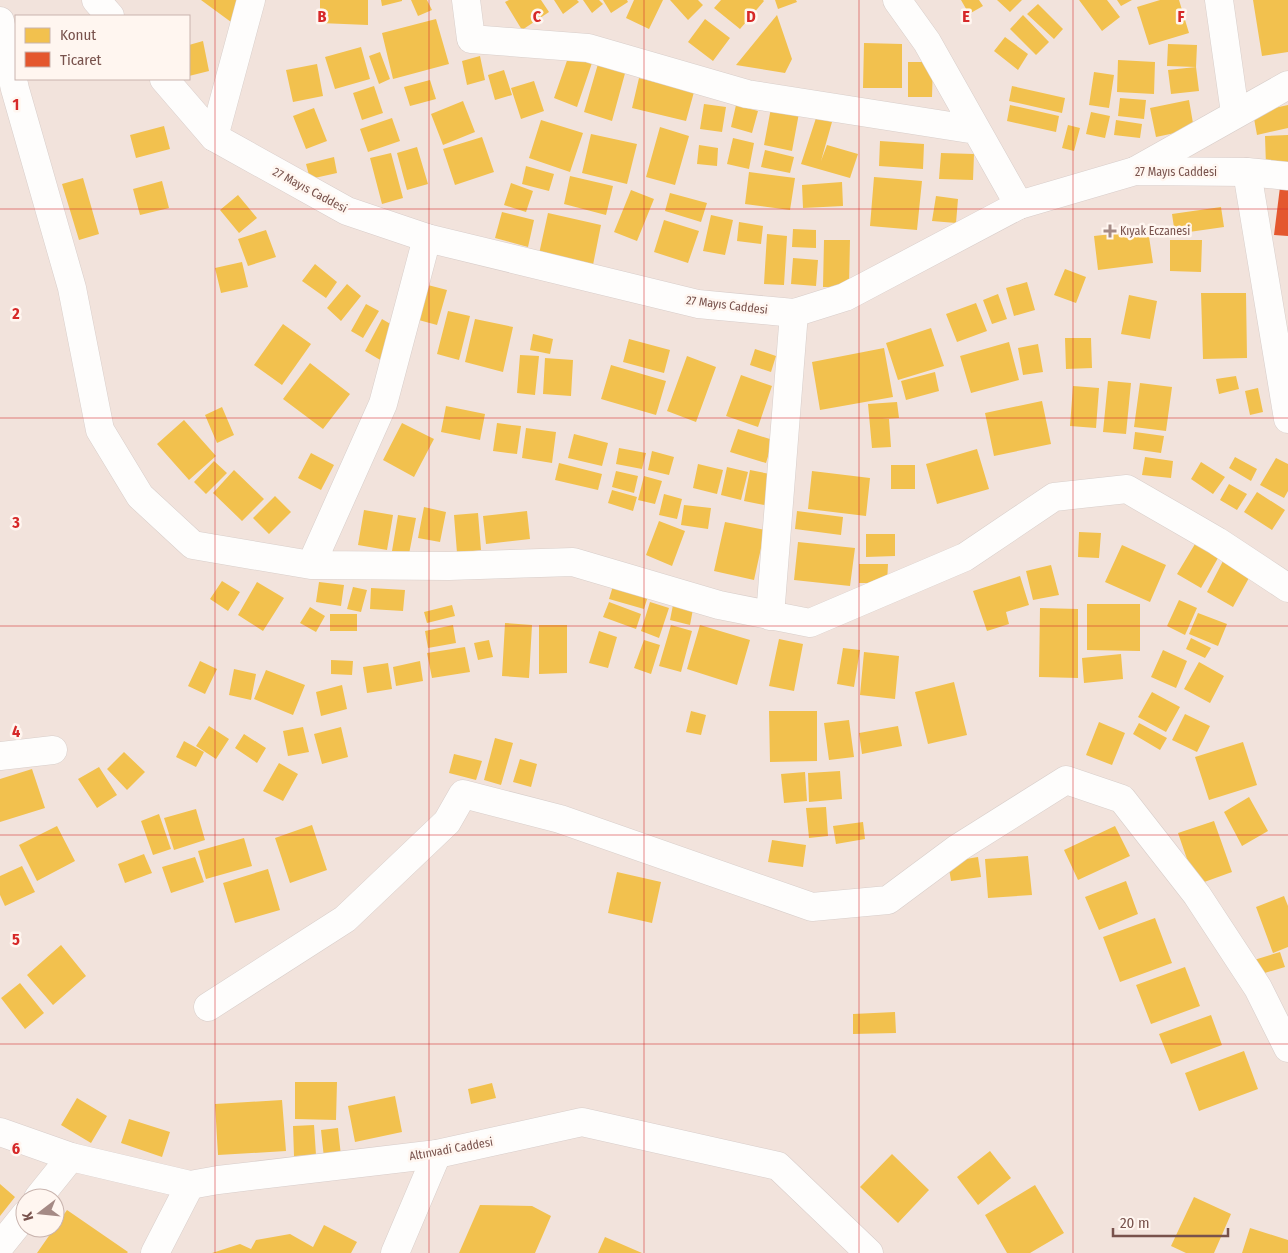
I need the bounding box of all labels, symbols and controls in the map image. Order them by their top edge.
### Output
text: B [318,7,327,26]
text: C [533,7,542,26]
text: D [746,7,756,26]
text: E [962,7,970,26]
text: F [1177,7,1185,26]
legend [15,15,190,80]
text: Konut [60,26,96,44]
text: Ticaret [60,51,102,69]
text: 1 [13,95,19,114]
street label: 27 Mayıs Caddesi [270,165,350,215]
street label: 27 Mayıs Caddesi [1135,165,1217,179]
place label: Kıyak Eczanesi [1120,224,1190,238]
marker: Kıyak Eczanesi [1104,225,1116,237]
street label: 27 Mayıs Caddesi [685,293,769,317]
text: 2 [11,304,20,323]
text: 3 [11,513,20,532]
text: 4 [12,722,20,741]
text: 5 [12,930,20,949]
street label: Altınvadi Caddesi [408,1135,494,1163]
text: 6 [12,1139,20,1158]
north arrow [15,1188,65,1238]
scale bar [1113,1206,1228,1238]
text: K [18,1209,37,1223]
text: 20 m [1120,1214,1150,1232]

